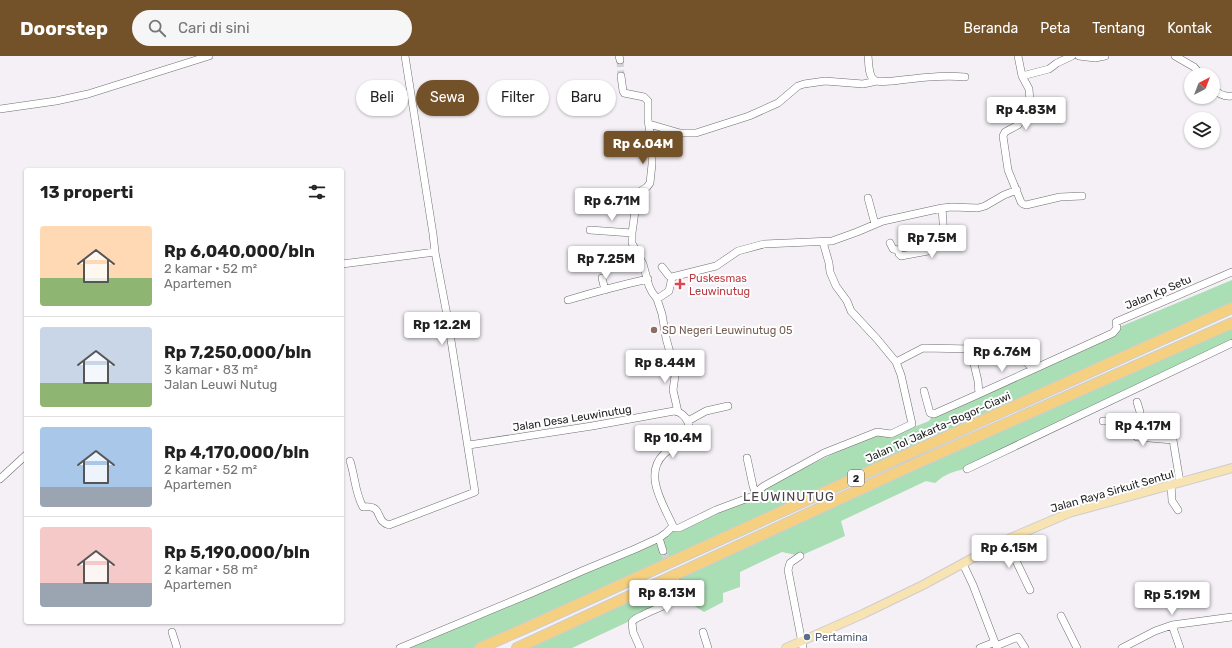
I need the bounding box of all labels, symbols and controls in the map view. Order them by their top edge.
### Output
search box [132,10,412,46]
text: Doorstep [20,17,108,40]
icon: search [146,17,168,39]
text: Cari di sini [178,19,250,37]
text: Beranda [964,20,1018,37]
text: Peta [1040,20,1070,37]
text: Tentang [1092,20,1145,37]
text: Kontak [1167,20,1212,37]
north arrow [1184,68,1220,104]
map controls [1184,68,1220,148]
chip: Beli [356,80,408,116]
chip: Sewa [416,80,479,116]
chip: Filter [487,80,549,116]
chip: Baru [557,80,616,116]
pin: Rp 4.83M [985,97,1067,131]
text: Rp 4.83M [996,102,1056,117]
button: layers [1184,112,1220,148]
pin: Rp 6.04M [602,131,684,165]
text: Rp 6.04M [613,136,673,151]
icon: filters [306,181,328,203]
text: 13 properti [40,182,133,202]
pin: Rp 6.71M [571,188,653,222]
text: Rp 6.71M [584,193,640,208]
pin: Rp 7.5M [895,225,969,259]
text: Rp 7.5M [907,230,957,245]
text: Rp 6,040,000/bln [164,241,315,261]
icon: home [72,242,120,290]
pin: Rp 7.25M [565,246,647,280]
text: Rp 7.25M [577,251,635,266]
text: 2 kamar · 52 m² [164,261,257,276]
place label: Puskesmas Leuwinutug [689,272,750,298]
street label: Jalan Kp Setu [1123,273,1193,312]
text: Apartemen [164,276,232,291]
marker: Puskesmas Leuwinutug [674,278,686,290]
pin: Rp 12.2M [401,312,483,346]
text: Rp 12.2M [413,317,471,332]
place label: SD Negeri Leuwinutug 05 [662,324,793,337]
marker: SD Negeri Leuwinutug 05 [649,325,659,335]
pin: Rp 6.76M [961,339,1043,373]
text: Rp 7,250,000/bln [164,342,312,362]
icon: home [72,343,120,391]
text: Rp 6.76M [973,344,1031,359]
pin: Rp 8.44M [624,350,706,384]
text: Rp 8.44M [635,355,695,370]
text: 3 kamar · 83 m² [164,362,258,377]
text: Jalan Leuwi Nutug [164,377,277,392]
street label: Jalan Tol Jakarta–Bogor–Ciawi [864,390,1013,465]
street label: Jalan Desa Leuwinutug [512,403,633,434]
pin: Rp 4.17M [1102,413,1184,447]
text: Rp 4.17M [1115,418,1171,433]
pin: Rp 10.4M [632,425,714,459]
text: Rp 10.4M [644,430,702,445]
text: Rp 4,170,000/bln [164,442,309,462]
icon: home [72,443,120,491]
text: 2 kamar · 52 m² [164,462,257,477]
street label: Jalan Raya Sirkuit Sentul [1049,468,1175,515]
road number: 2 [848,470,864,486]
text: Apartemen [164,477,232,492]
district label: LEUWINUTUG [743,489,835,504]
pin: Rp 6.15M [968,535,1050,569]
text: Rp 6.15M [981,540,1037,555]
text: Rp 5,190,000/bln [164,542,310,562]
icon: home [72,543,120,591]
text: 2 kamar · 58 m² [164,562,258,577]
text: Apartemen [164,577,232,592]
pin: Rp 8.13M [626,580,708,614]
pin: Rp 5.19M [1131,582,1213,616]
text: Rp 8.13M [638,585,696,600]
text: Rp 5.19M [1144,587,1200,602]
place label: Pertamina [815,631,868,644]
marker: Pertamina [802,632,812,642]

